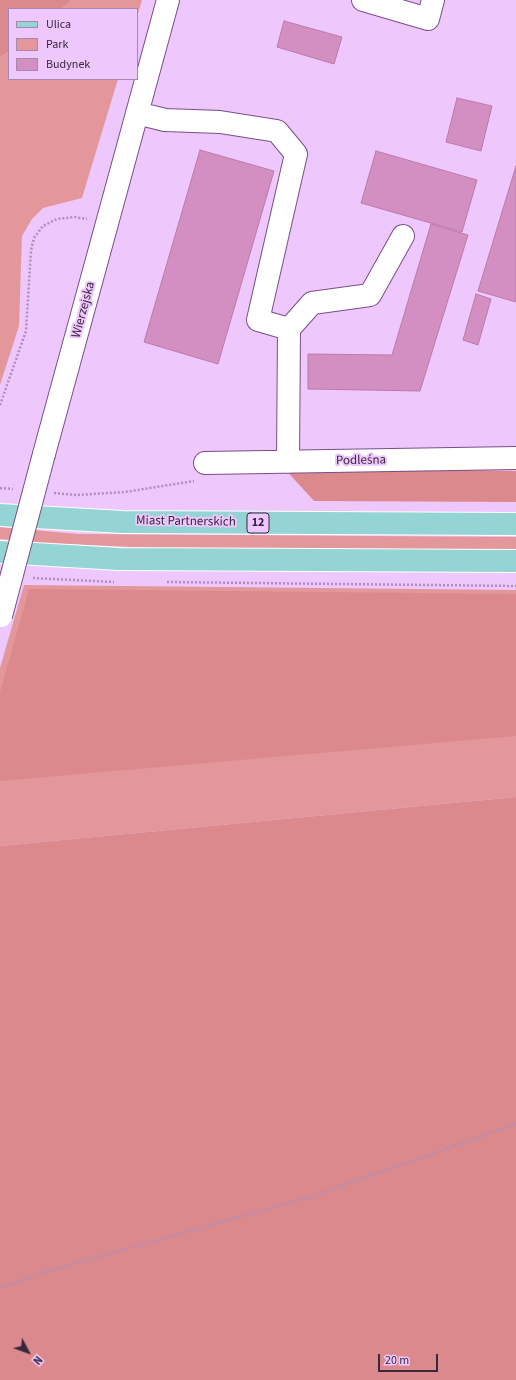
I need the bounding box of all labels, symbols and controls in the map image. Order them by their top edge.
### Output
legend [8,8,138,80]
text: Ulica [46,16,71,33]
text: Park [46,36,68,53]
text: Budynek [46,56,90,73]
street label: Wierzejska [69,280,99,340]
street label: Podleśna [336,453,386,469]
street label: Miast Partnerskich [136,513,236,531]
road number: 12 [247,513,269,533]
north arrow [8,1332,48,1372]
scale bar [380,1346,440,1372]
text: 20 m [385,1352,409,1369]
text: N [29,1353,46,1368]

